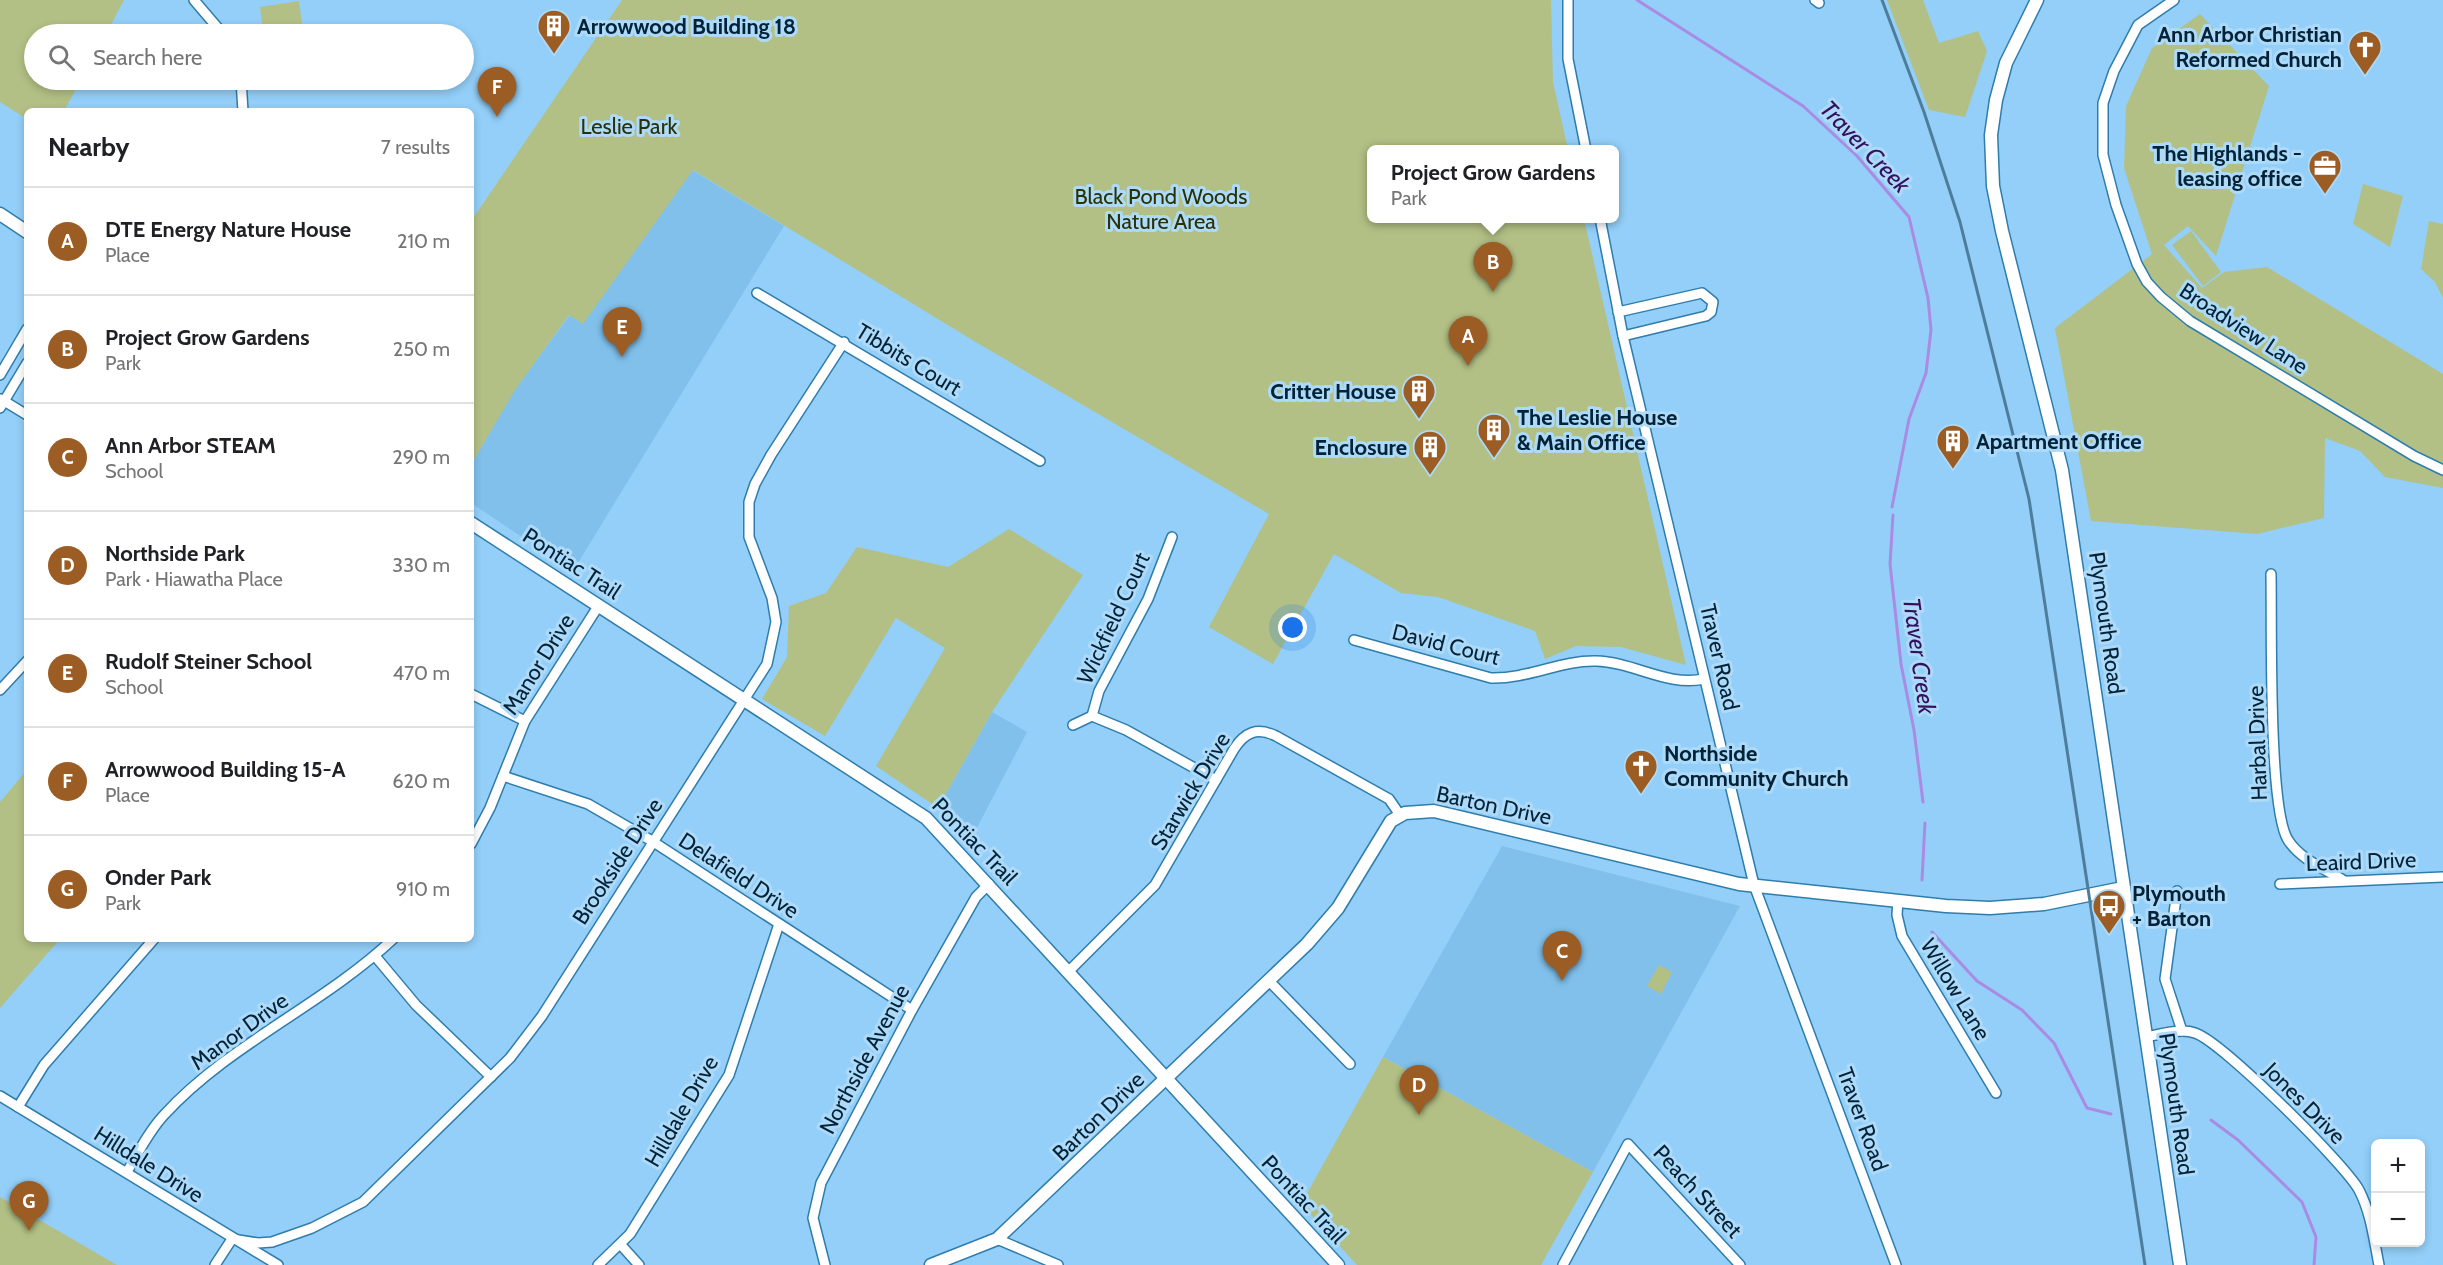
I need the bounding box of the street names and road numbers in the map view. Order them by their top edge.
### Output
street label: Broadview Lane [2175,277,2313,380]
street label: Tibbits Court [851,317,967,402]
street label: Pontiac Trail [518,522,626,605]
street label: Wickfield Court [1071,548,1156,688]
street label: Plymouth Road [2083,550,2130,696]
street label: Traver Road [1694,601,1745,713]
street label: Manor Drive [497,609,580,720]
street label: David Court [1389,618,1503,671]
street label: Harbal Drive [2242,685,2273,801]
street label: Starwick Drive [1145,728,1236,855]
street label: Barton Drive [1434,780,1554,831]
street label: Pontiac Trail [926,792,1023,891]
street label: Brookside Drive [567,793,668,930]
street label: Delafield Drive [674,827,804,924]
street label: Leaird Drive [2305,846,2417,877]
street label: Willow Lane [1915,934,1996,1045]
street label: Northside Avenue [814,980,915,1139]
street label: Manor Drive [185,987,293,1076]
street label: Plymouth Road [2153,1031,2200,1177]
street label: Hilldale Drive [639,1051,724,1172]
street label: Jones Drive [2257,1056,2351,1150]
street label: Traver Road [1831,1064,1894,1175]
street label: Barton Drive [1047,1066,1150,1167]
street label: Hilldale Drive [89,1120,208,1209]
street label: Peach Street [1648,1139,1748,1244]
street label: Pontiac Trail [1256,1150,1352,1250]

